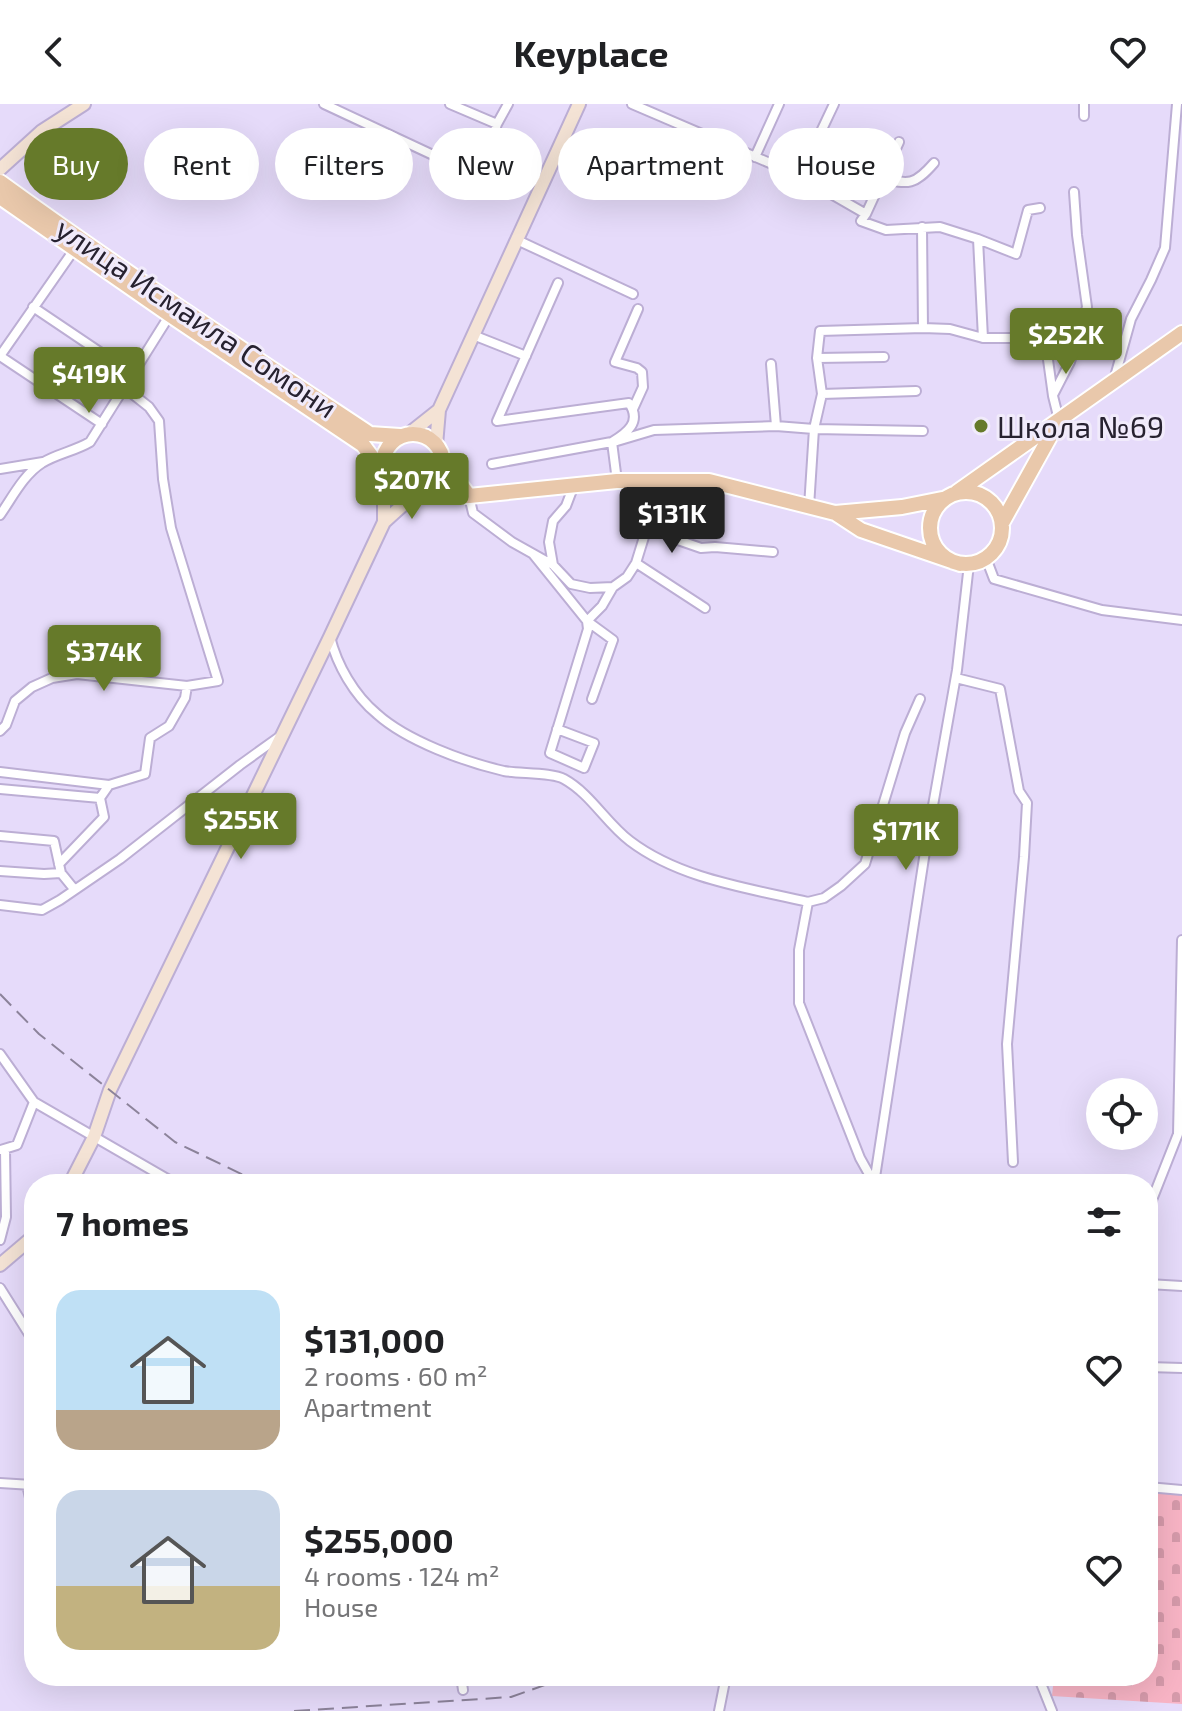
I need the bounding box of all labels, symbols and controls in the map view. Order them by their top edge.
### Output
icon: back [32,30,76,74]
icon: heart [1106,30,1150,74]
text: Keyplace [513,31,669,74]
chip: Buy [24,128,128,200]
chip: Rent [144,128,259,200]
chip: Filters [275,128,413,200]
chip: New [429,128,542,200]
chip: Apartment [558,128,752,200]
chip: House [768,128,904,200]
street label: улица Исмаила Сомони [49,209,344,425]
pin: $252K [1010,308,1122,376]
text: $252K [1028,318,1104,349]
pin: $419K [33,347,145,415]
text: $419K [52,357,126,388]
place label: Школа №69 [997,408,1164,444]
marker: Школа №69 [972,417,990,435]
pin: $207K [356,453,468,521]
text: $207K [374,463,450,494]
pin: $131K [616,487,728,555]
text: $131K [638,497,706,528]
pin: $374K [48,625,160,693]
text: $374K [66,635,142,666]
pin: $255K [185,793,297,861]
text: $255K [203,803,279,834]
pin: $171K [850,804,962,872]
text: $171K [872,814,940,845]
map controls [1086,1078,1158,1150]
button: locate [1086,1078,1158,1150]
icon: filters [1082,1200,1126,1244]
text: 7 homes [56,1202,189,1243]
text: $131,000 [304,1319,445,1360]
icon: home [120,1322,216,1418]
icon: heart [1082,1348,1126,1392]
text: 2 rooms · 60 m² [304,1360,488,1391]
text: Apartment [304,1391,432,1422]
text: $255,000 [304,1519,454,1560]
icon: home [120,1522,216,1618]
icon: heart [1082,1548,1126,1592]
text: 4 rooms · 124 m² [304,1560,499,1591]
text: House [304,1591,378,1622]

